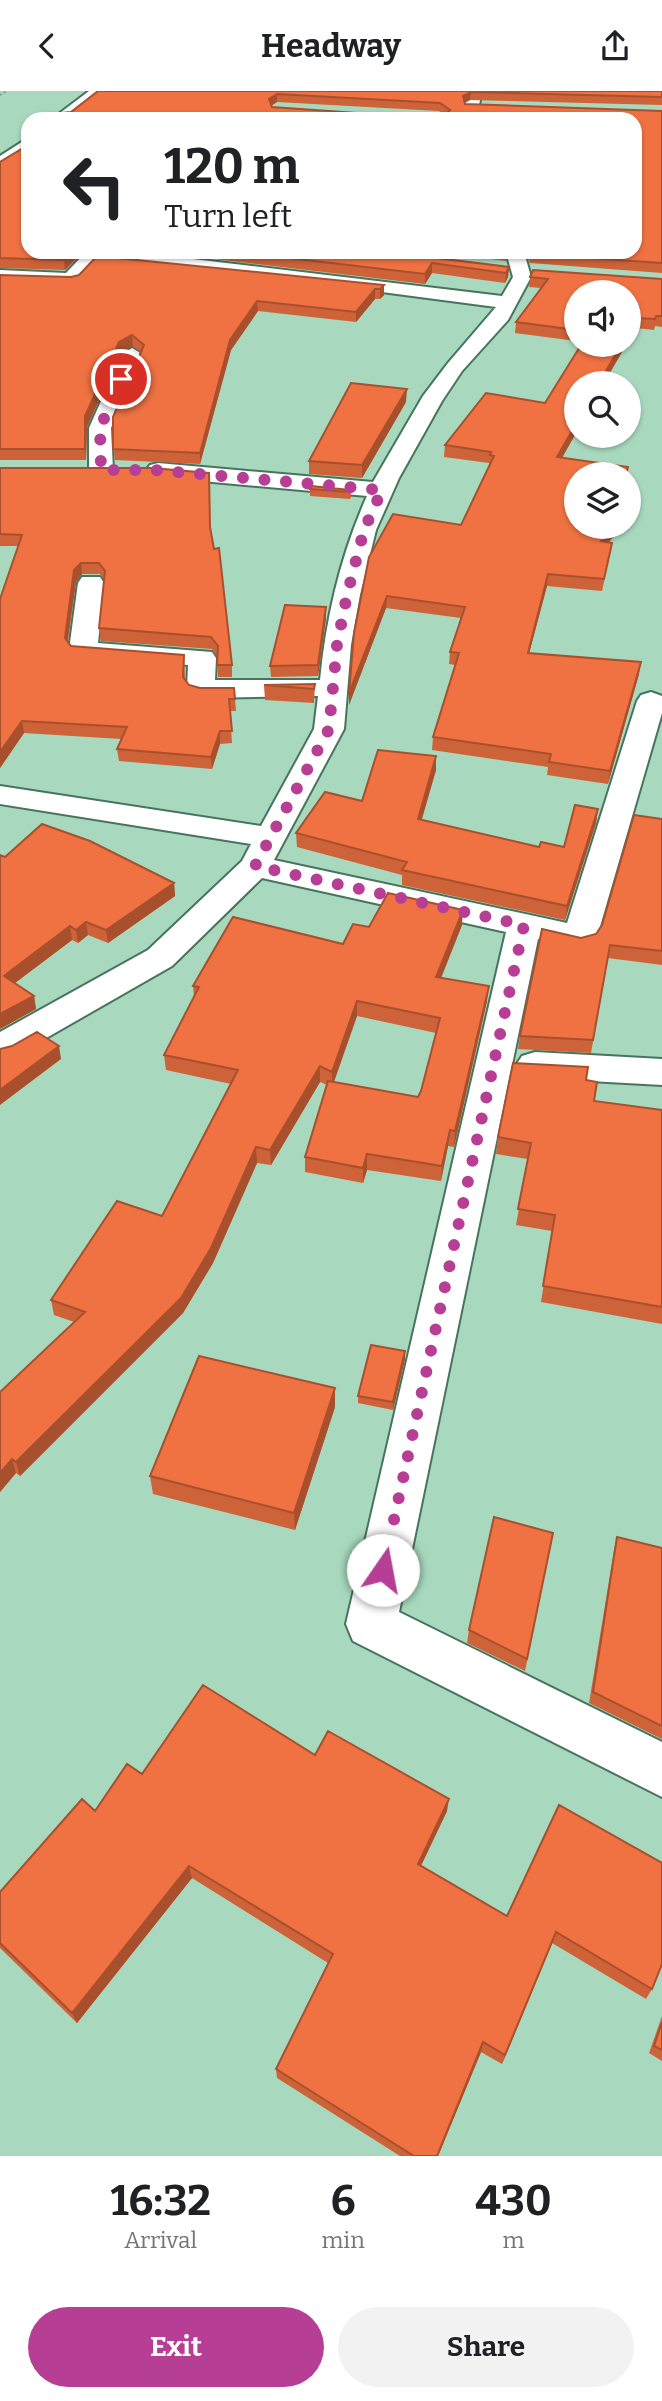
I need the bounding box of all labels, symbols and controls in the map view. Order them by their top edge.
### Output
icon: back [28,27,66,65]
text: Headway [261,27,401,65]
icon: share [596,27,634,65]
text: 120 m [164,137,299,196]
icon: left [49,140,140,231]
text: Turn left [164,197,292,235]
map controls [564,280,641,539]
button: sound [564,280,641,357]
pin [91,349,151,409]
icon: arrive [102,360,140,398]
button: search [564,371,641,448]
button: layers [564,462,641,539]
position arrow [346,1533,420,1607]
text: 16:32 [110,2176,211,2226]
text: 6 [331,2176,355,2226]
text: 430 [475,2176,552,2226]
text: Arrival [124,2226,197,2254]
text: min [321,2226,365,2254]
text: m [502,2226,524,2254]
button: Exit [28,2307,324,2387]
button: Share [338,2307,634,2387]

